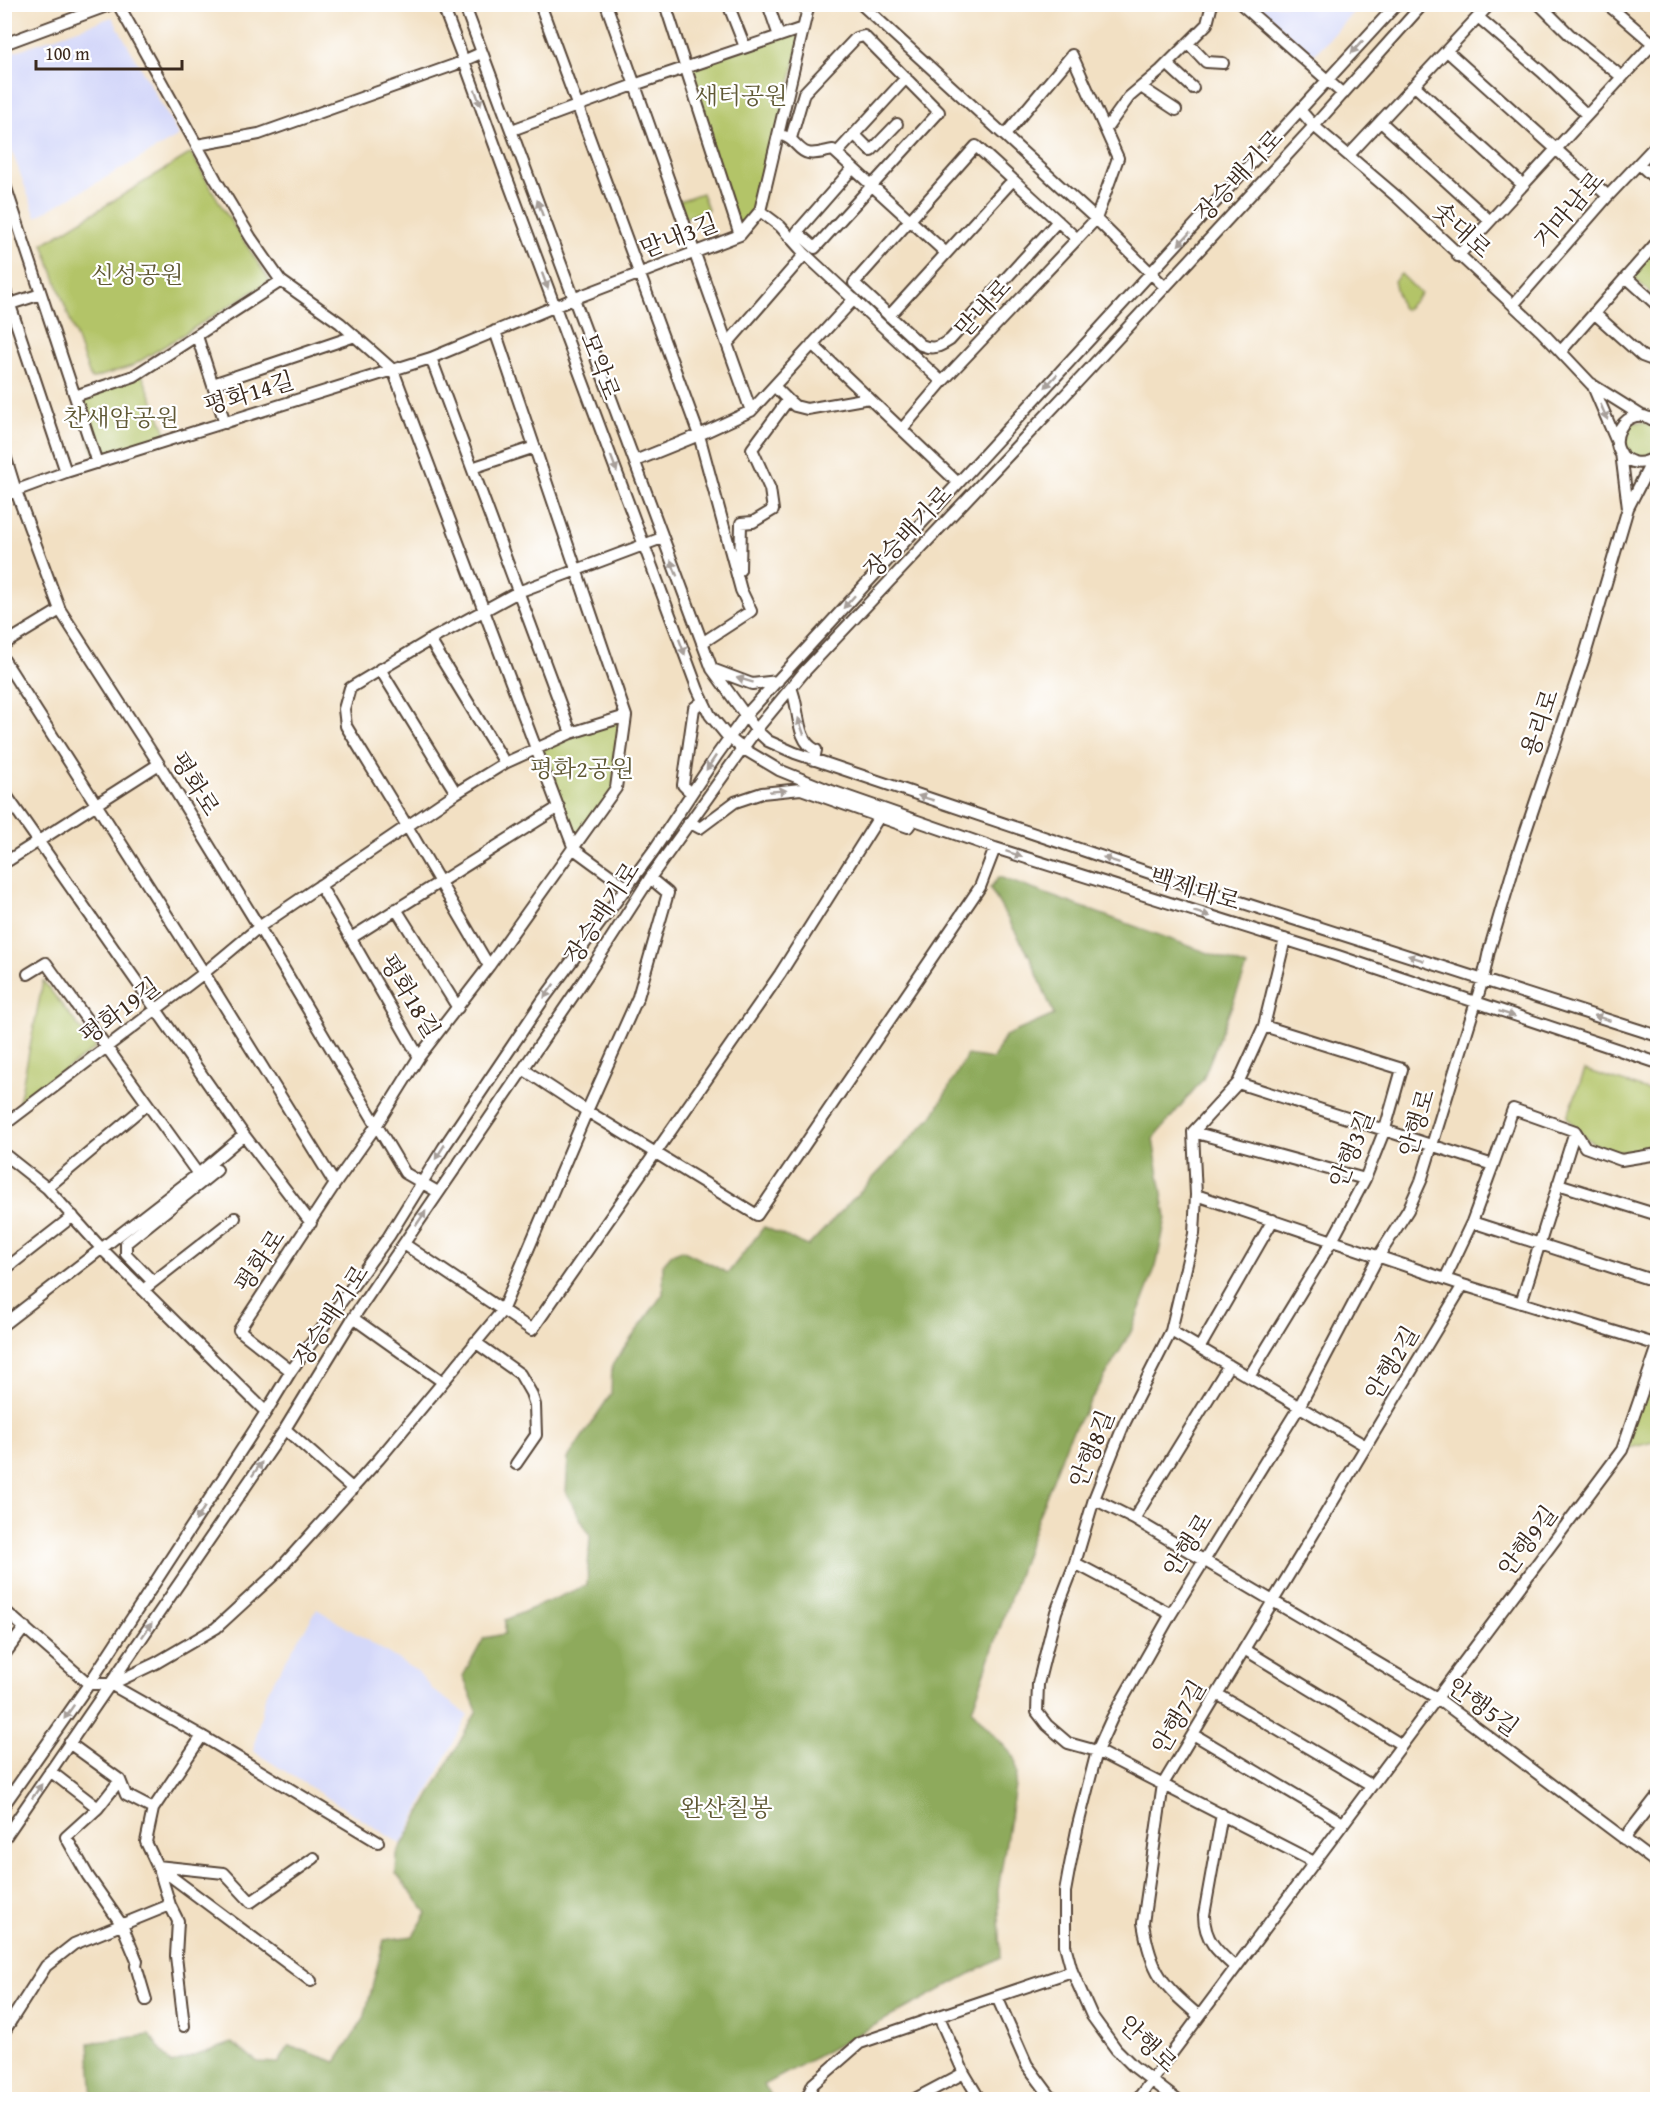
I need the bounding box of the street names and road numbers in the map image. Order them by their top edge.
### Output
street label: 장승배기로 [1186,121,1291,230]
street label: 거마남로 [1525,163,1612,256]
street label: 솟대로 [1425,193,1500,266]
street label: 맏내3길 [635,205,723,266]
street label: 맏내로 [946,270,1019,345]
street label: 모악로 [572,327,629,405]
street label: 평화14길 [199,362,298,423]
street label: 장승배기로 [855,477,960,586]
street label: 용리로 [1512,684,1567,761]
street label: 평화로 [162,745,229,823]
street label: 장승배기로 [555,855,648,971]
street label: 백제대로 [1146,858,1245,919]
street label: 평화18길 [372,947,449,1044]
street label: 평화19길 [72,969,167,1052]
street label: 안행로 [1390,1084,1443,1161]
street label: 안행3길 [1320,1105,1383,1193]
street label: 평화로 [226,1222,294,1299]
street label: 장승배기로 [284,1258,377,1374]
street label: 안행2길 [1356,1319,1427,1407]
street label: 안행8길 [1060,1405,1123,1493]
street label: 안행9길 [1489,1498,1566,1584]
street label: 안행로 [1154,1506,1221,1584]
street label: 안행5길 [1440,1669,1526,1745]
street label: 안행7길 [1143,1673,1214,1761]
street label: 안행로 [1111,2007,1186,2080]

